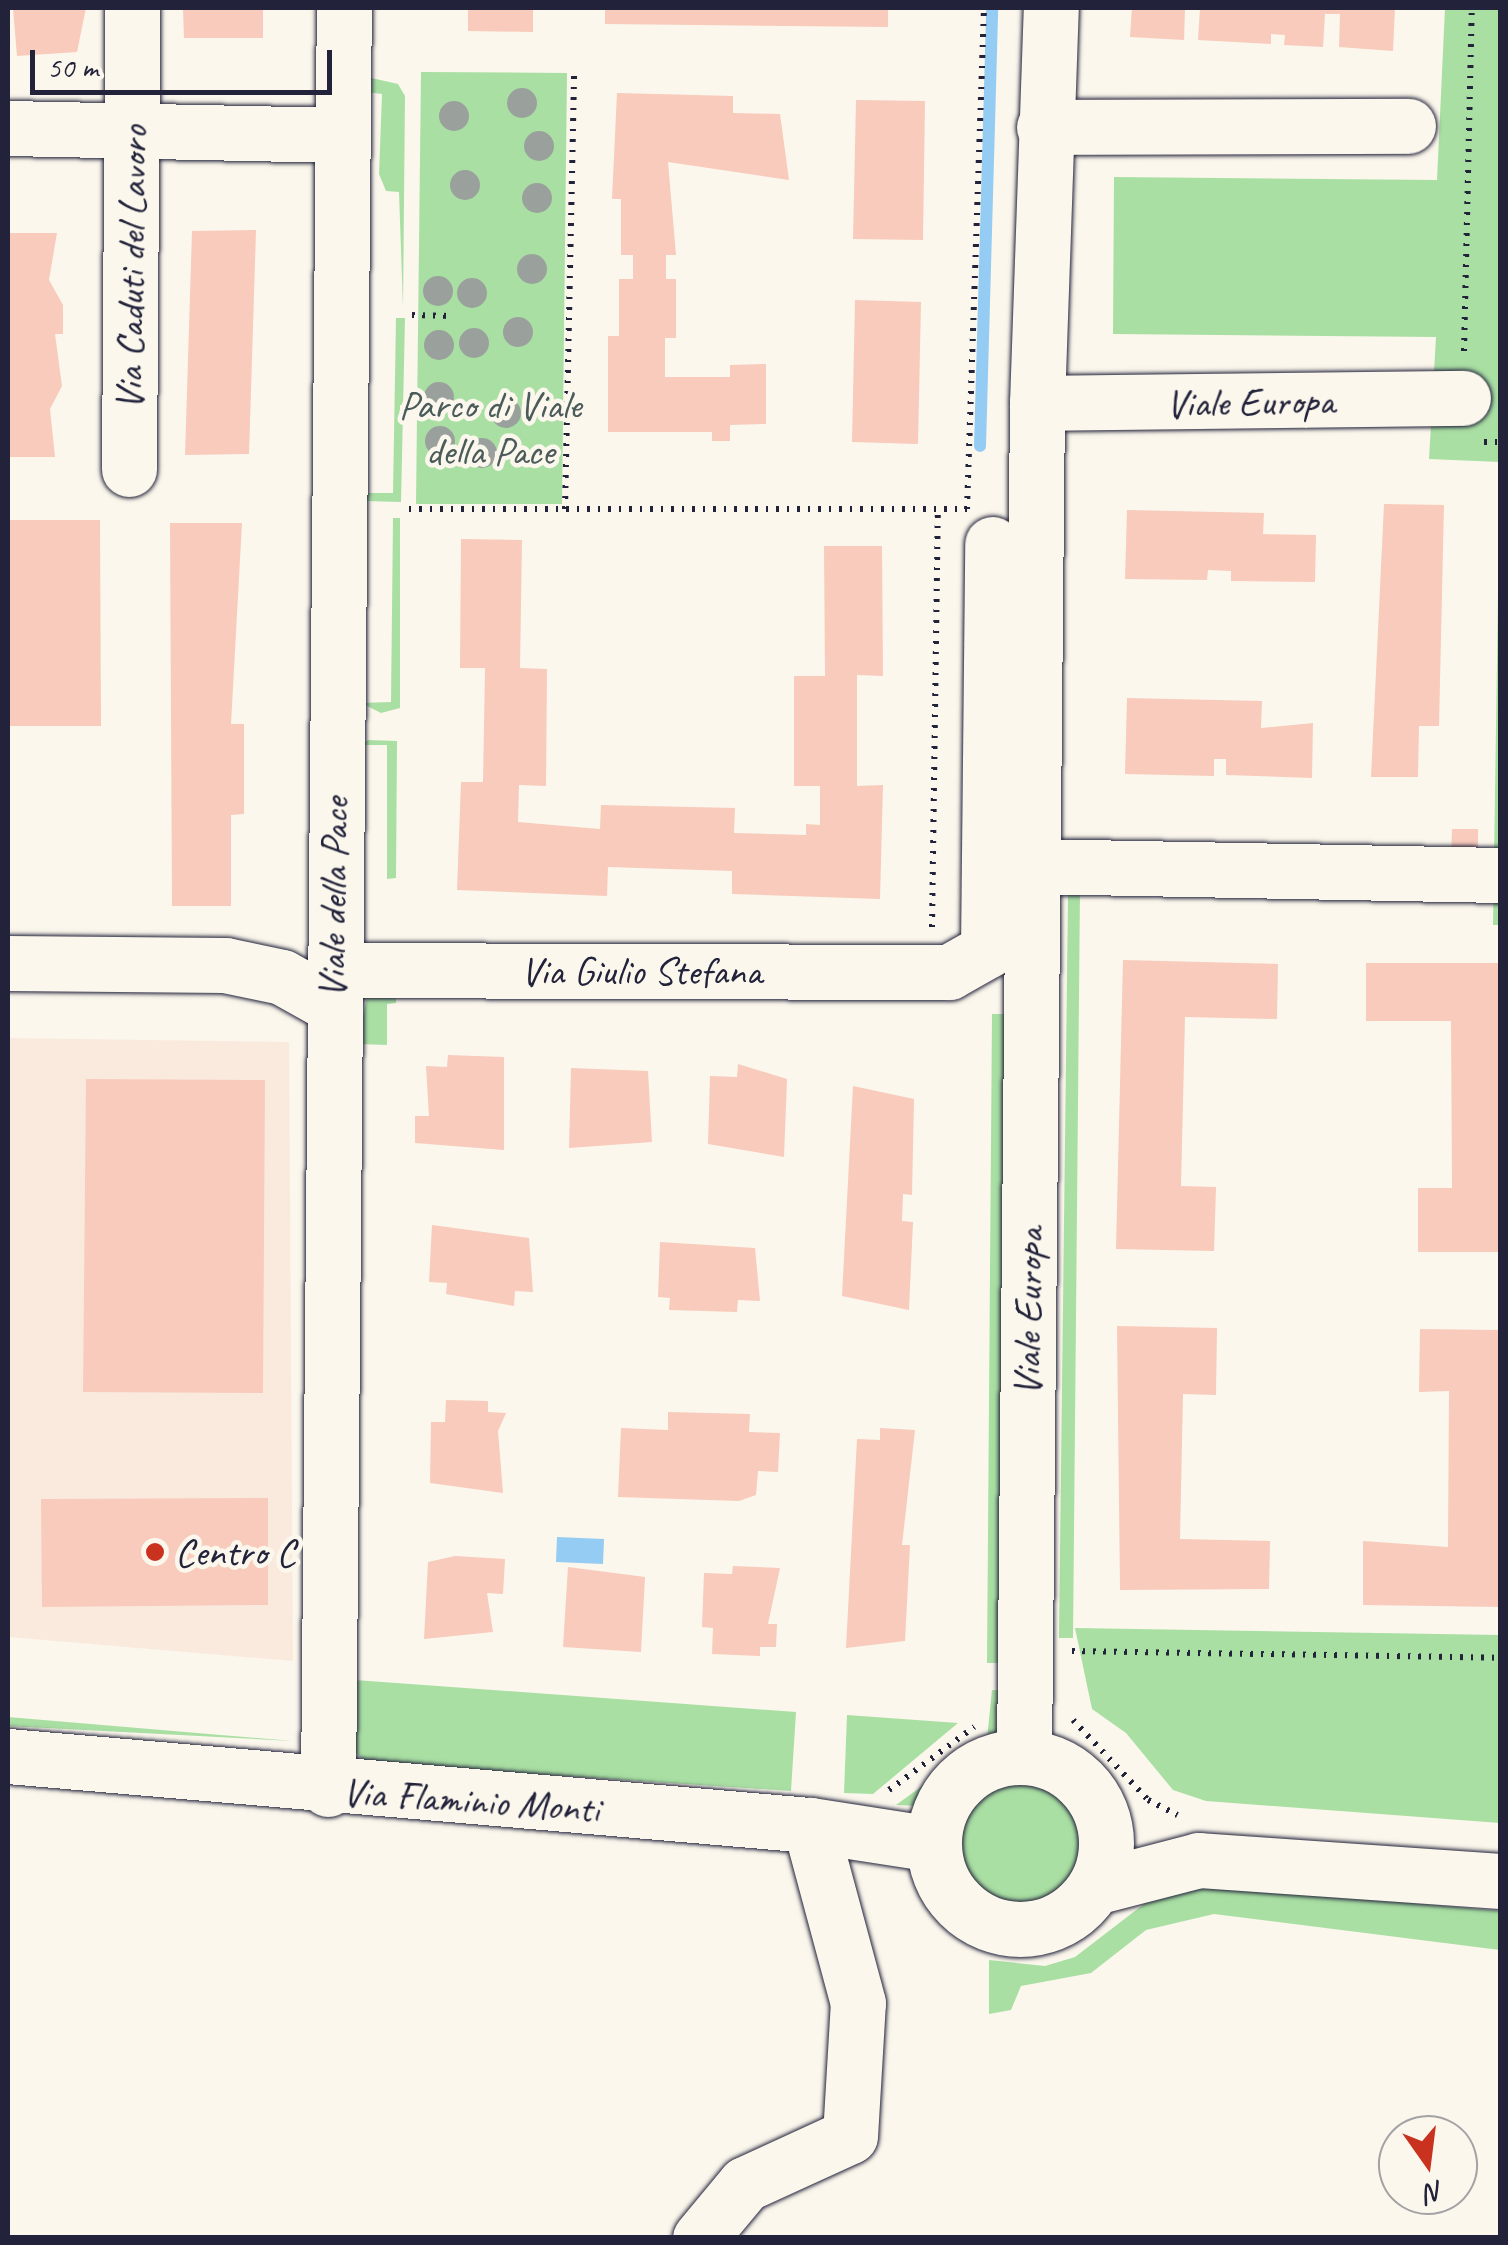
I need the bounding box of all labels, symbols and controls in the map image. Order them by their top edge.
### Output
scale bar [35,30,338,92]
text: 50 m [47,48,98,86]
street label: Via Caduti del Lavoro [105,125,157,411]
street label: Viale Europa [1165,377,1335,427]
park label: Parco di Viale della Pace [399,381,581,475]
street label: Viale della Pace [307,797,359,999]
street label: Via Giulio Stefana [520,947,762,995]
street label: Viale Europa [1003,1227,1053,1397]
place label: Centro C [175,1528,295,1576]
marker: Centro C [144,1541,166,1563]
street label: Via Flaminio Monti [340,1767,602,1833]
north arrow [1378,2115,1478,2215]
text: N [1422,2174,1448,2212]

